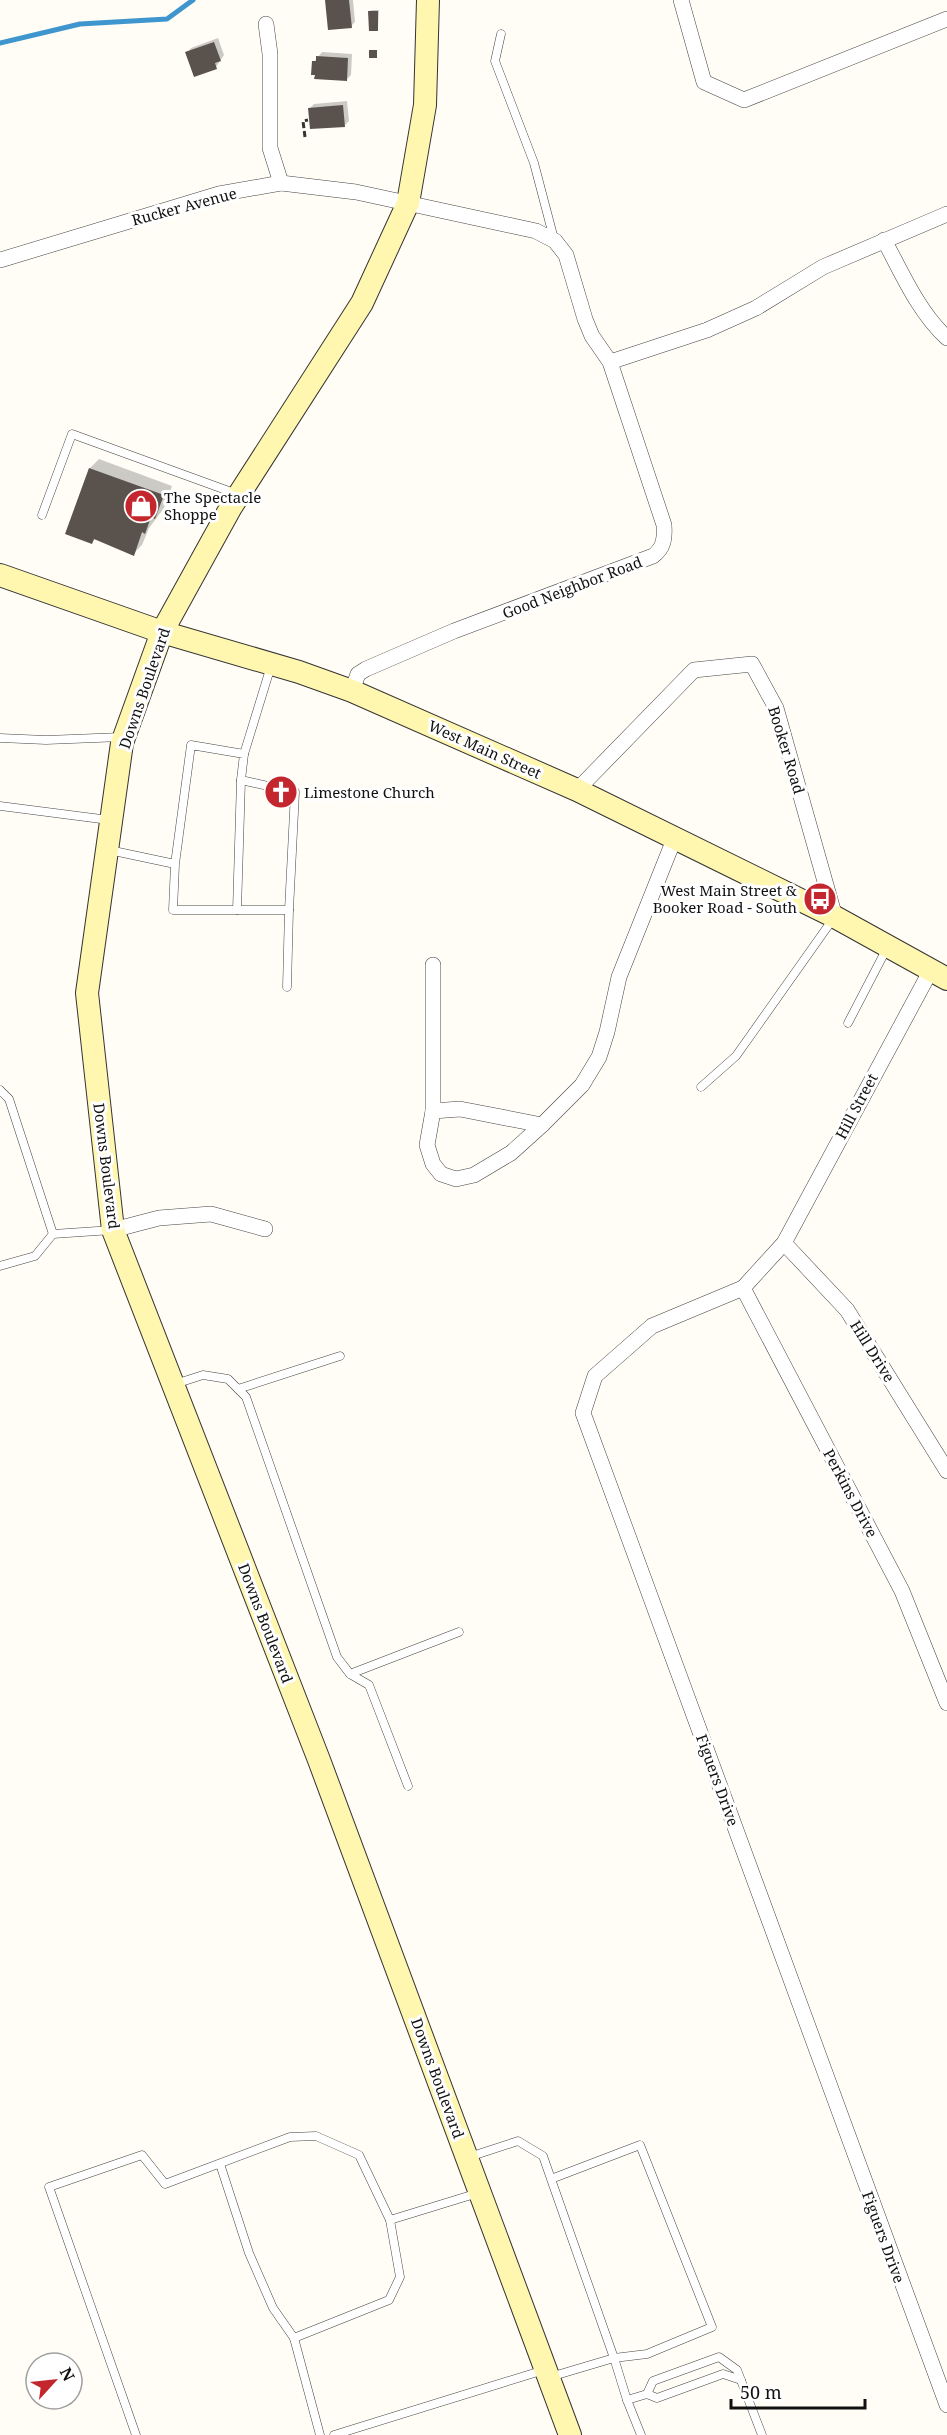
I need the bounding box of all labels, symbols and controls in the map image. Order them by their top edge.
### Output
street label: Rucker Avenue [129,182,239,230]
place label: The Spectacle Shoppe [164,487,261,524]
shop icon: The Spectacle Shoppe [123,488,159,524]
street label: Good Neighbor Road [499,551,645,623]
street label: Downs Boulevard [114,625,174,751]
street label: Booker Road [764,704,810,796]
street label: West Main Street [425,715,545,783]
church icon: Limestone Church [263,774,299,810]
place label: Limestone Church [304,782,435,802]
place label: West Main Street & Booker Road - South [653,880,797,917]
bus stop icon: West Main Street & Booker Road - South [802,881,838,917]
street label: Hill Street [830,1070,882,1142]
street label: Downs Boulevard [89,1102,125,1230]
street label: Hill Drive [846,1316,900,1386]
street label: Perkins Drive [819,1445,883,1541]
street label: Downs Boulevard [234,1560,298,1686]
street label: Figuers Drive [692,1731,744,1829]
street label: Downs Boulevard [407,2015,469,2141]
street label: Figuers Drive [858,2188,910,2286]
north arrow [24,2351,84,2411]
text: N [55,2364,80,2385]
scale bar [731,2372,864,2410]
text: 50 m [740,2380,782,2404]

